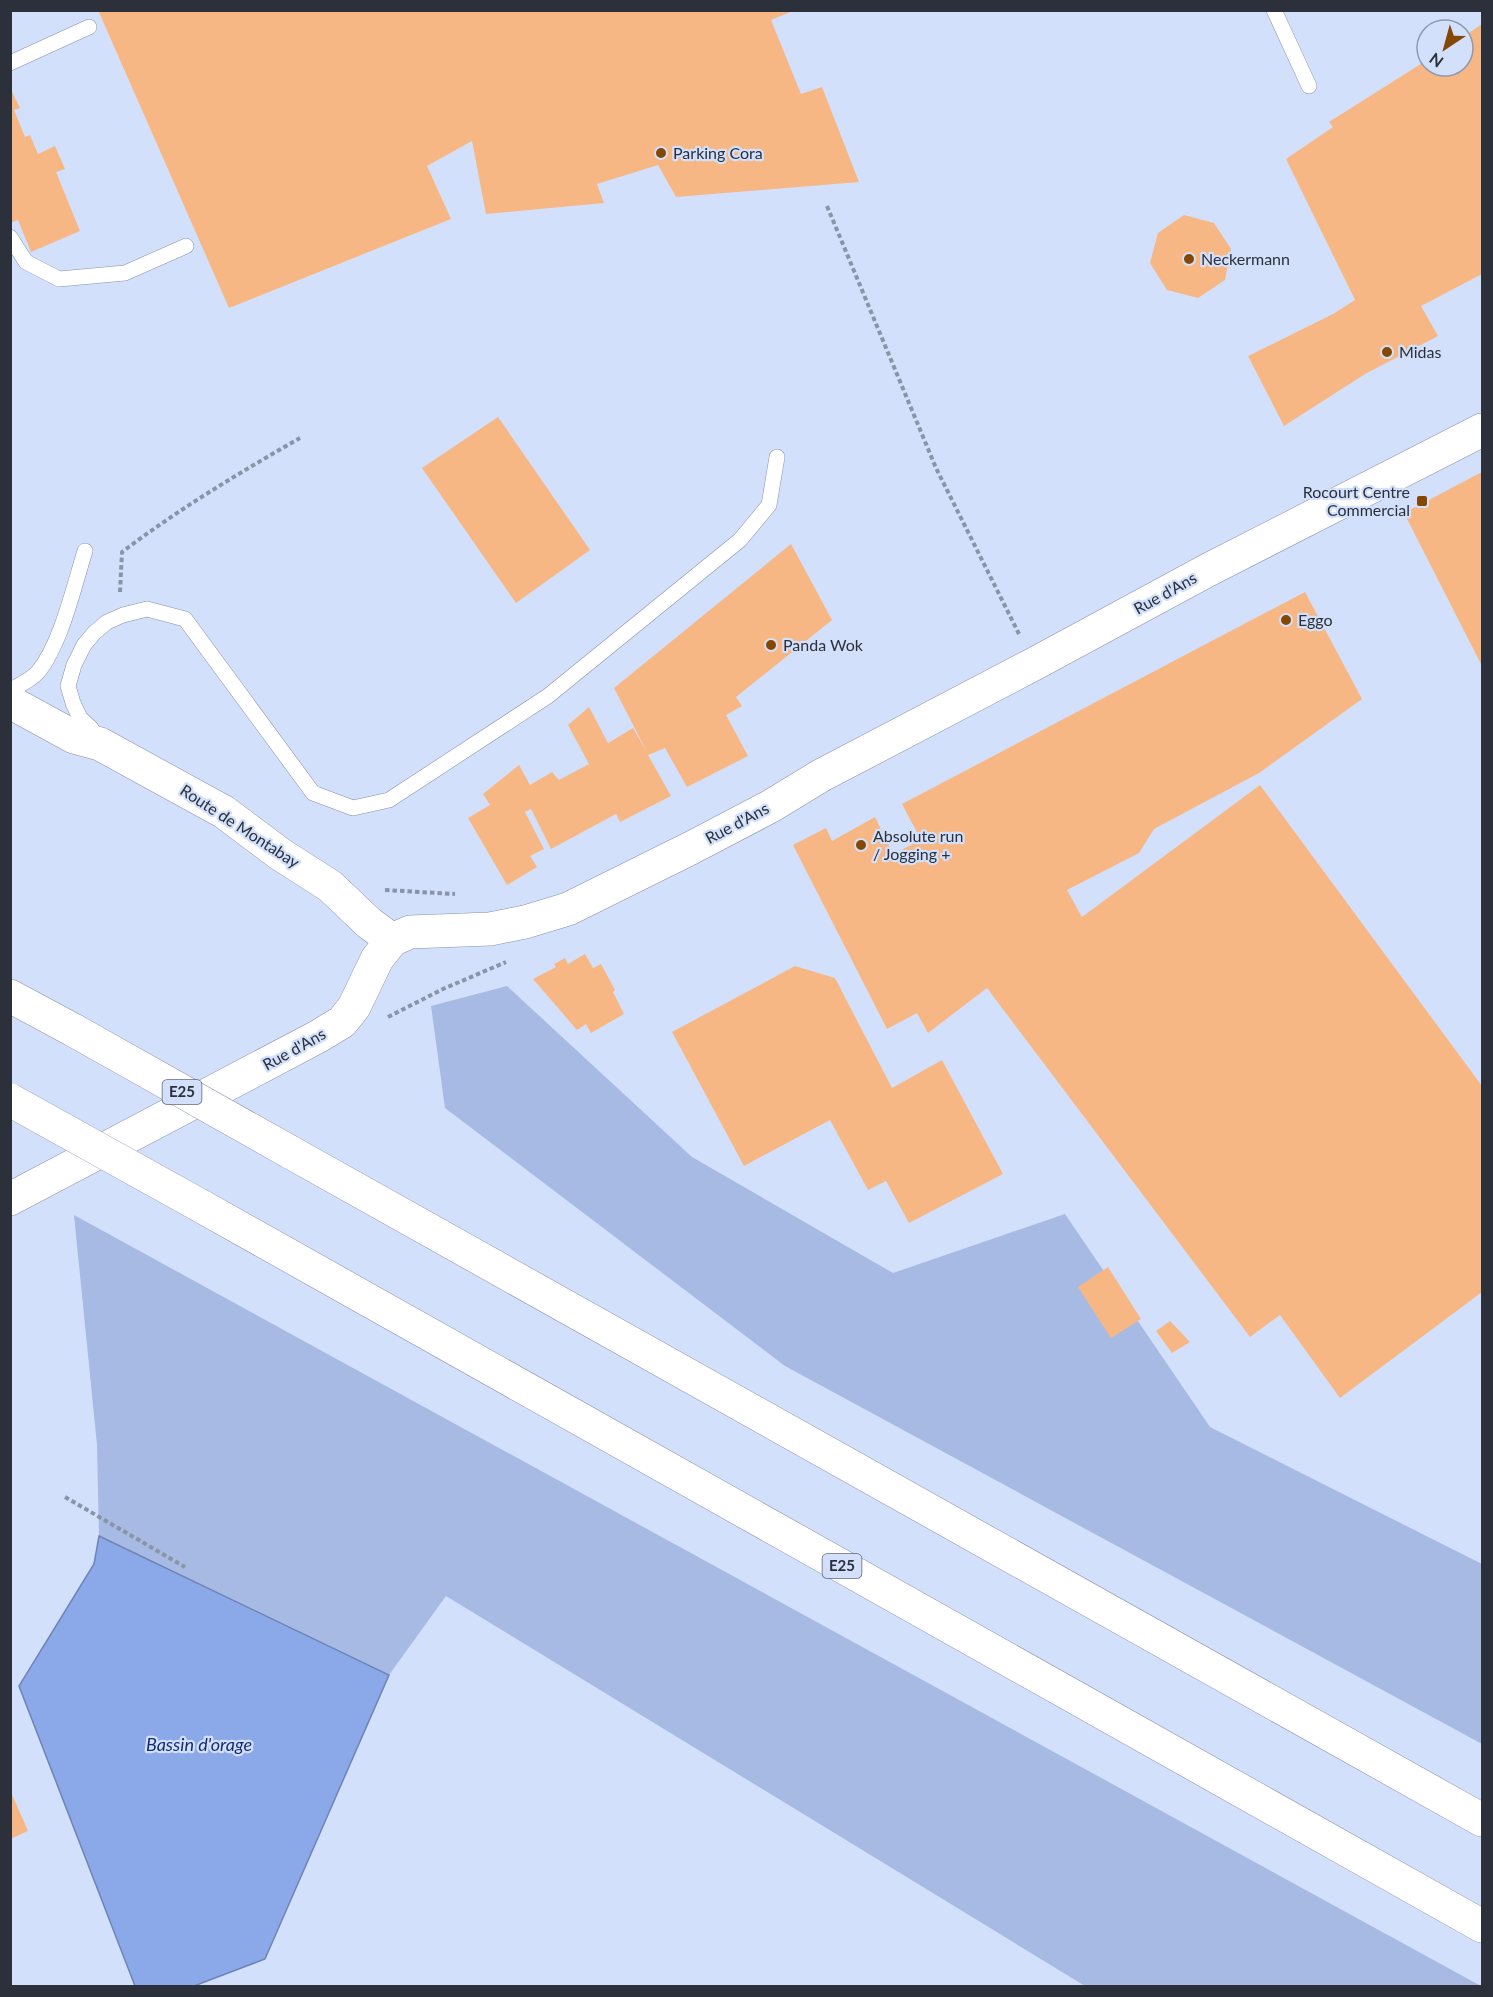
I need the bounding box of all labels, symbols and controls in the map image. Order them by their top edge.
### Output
north arrow [1415,18,1475,78]
text: N [1425,49,1446,72]
place label: Parking Cora [673,143,763,162]
marker: Parking Cora [654,146,668,160]
place label: Neckermann [1201,249,1290,268]
marker: Neckermann [1182,252,1196,266]
place label: Midas [1399,342,1441,361]
marker: Midas [1380,345,1394,359]
place label: Rocourt Centre Commercial [1303,482,1410,519]
marker: Rocourt Centre Commercial [1415,494,1429,508]
street label: Rue d'Ans [1130,567,1200,618]
place label: Eggo [1298,610,1333,629]
marker: Eggo [1279,613,1293,627]
place label: Panda Wok [783,635,864,654]
marker: Panda Wok [764,638,778,652]
street label: Route de Montabay [177,780,304,872]
street label: Rue d'Ans [702,798,772,847]
place label: Absolute run / Jogging + [873,826,963,863]
marker: Absolute run / Jogging + [854,838,868,852]
street label: Rue d'Ans [259,1023,329,1074]
road number: E25 [162,1080,201,1104]
road number: E25 [822,1554,862,1578]
water label: Bassin d'orage [146,1733,252,1755]

